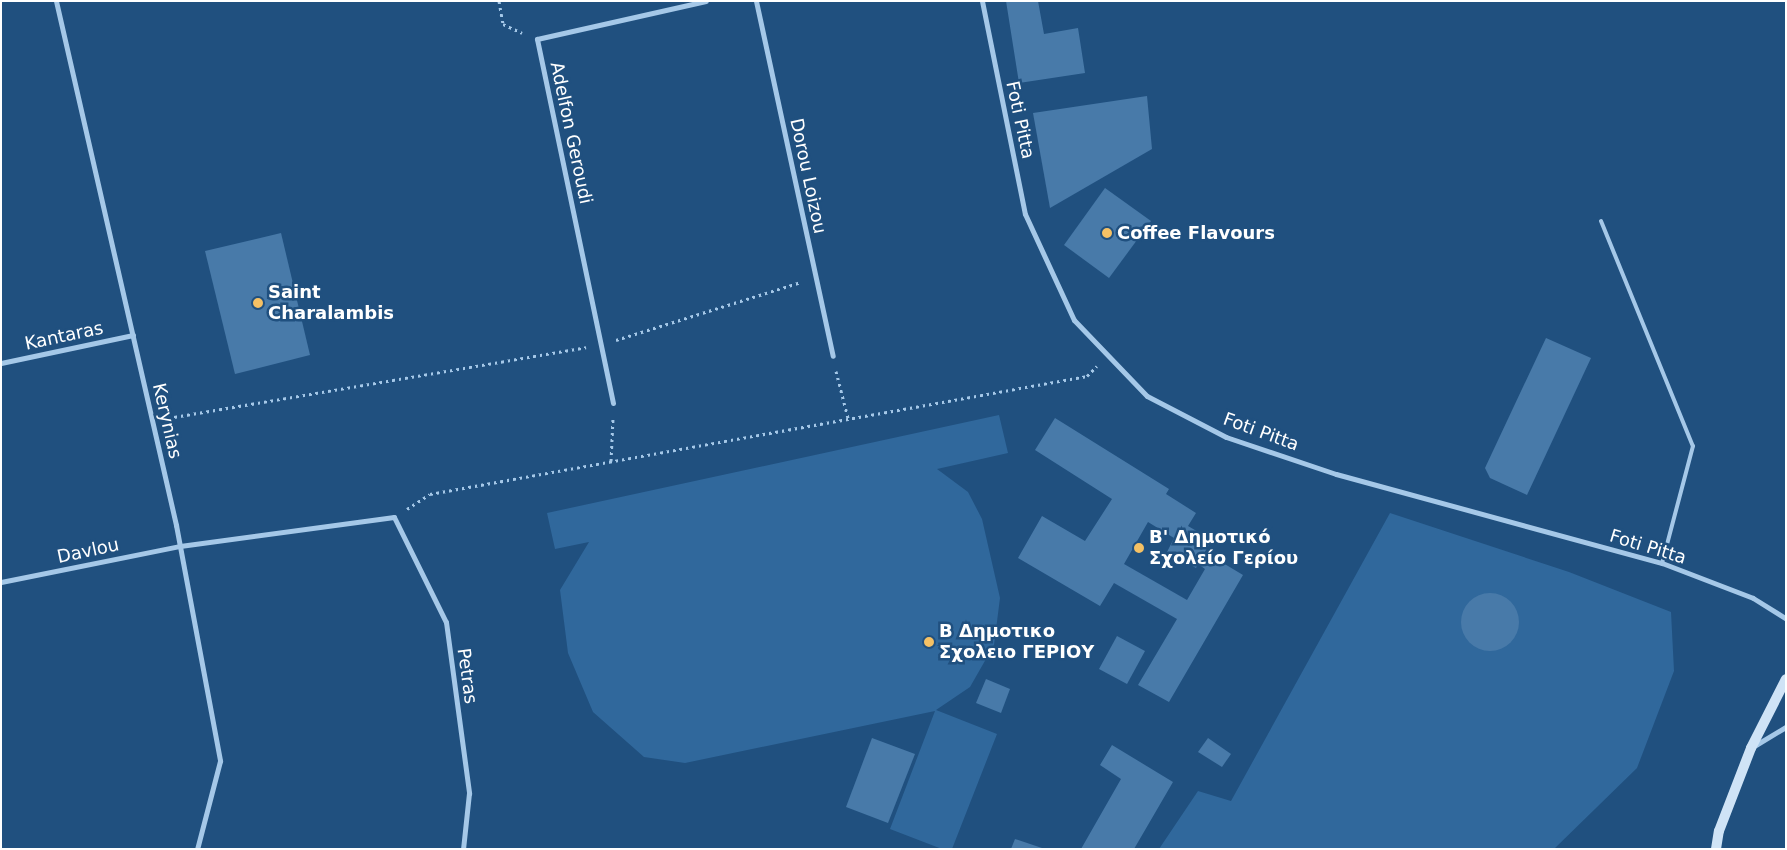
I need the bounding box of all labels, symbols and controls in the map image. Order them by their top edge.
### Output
street label: Adelfon Geroudi [545,60,597,206]
street label: Foti Pitta [1001,79,1039,161]
street label: Dorou Loizou [785,116,831,236]
place label: Coffee Flavours [1117,222,1275,244]
marker: Coffee Flavours [1101,227,1113,239]
place label: Saint Charalambis [268,282,394,324]
marker: Saint Charalambis [252,297,264,309]
street label: Kantaras [23,317,105,355]
street label: Kerynias [148,381,186,461]
street label: Foti Pitta [1220,408,1302,456]
street label: Foti Pitta [1607,525,1689,569]
place label: Β' Δημοτικό Σχολείο Γερίου [1149,527,1298,570]
street label: Davlou [55,534,121,568]
marker: Β' Δημοτικό Σχολείο Γερίου [1133,542,1145,554]
place label: Β Δημοτικο Σχολειο ΓΕΡΙΟΥ [939,621,1094,664]
marker: Β Δημοτικο Σχολειο ΓΕΡΙΟΥ [923,636,935,648]
street label: Petras [452,647,482,705]

